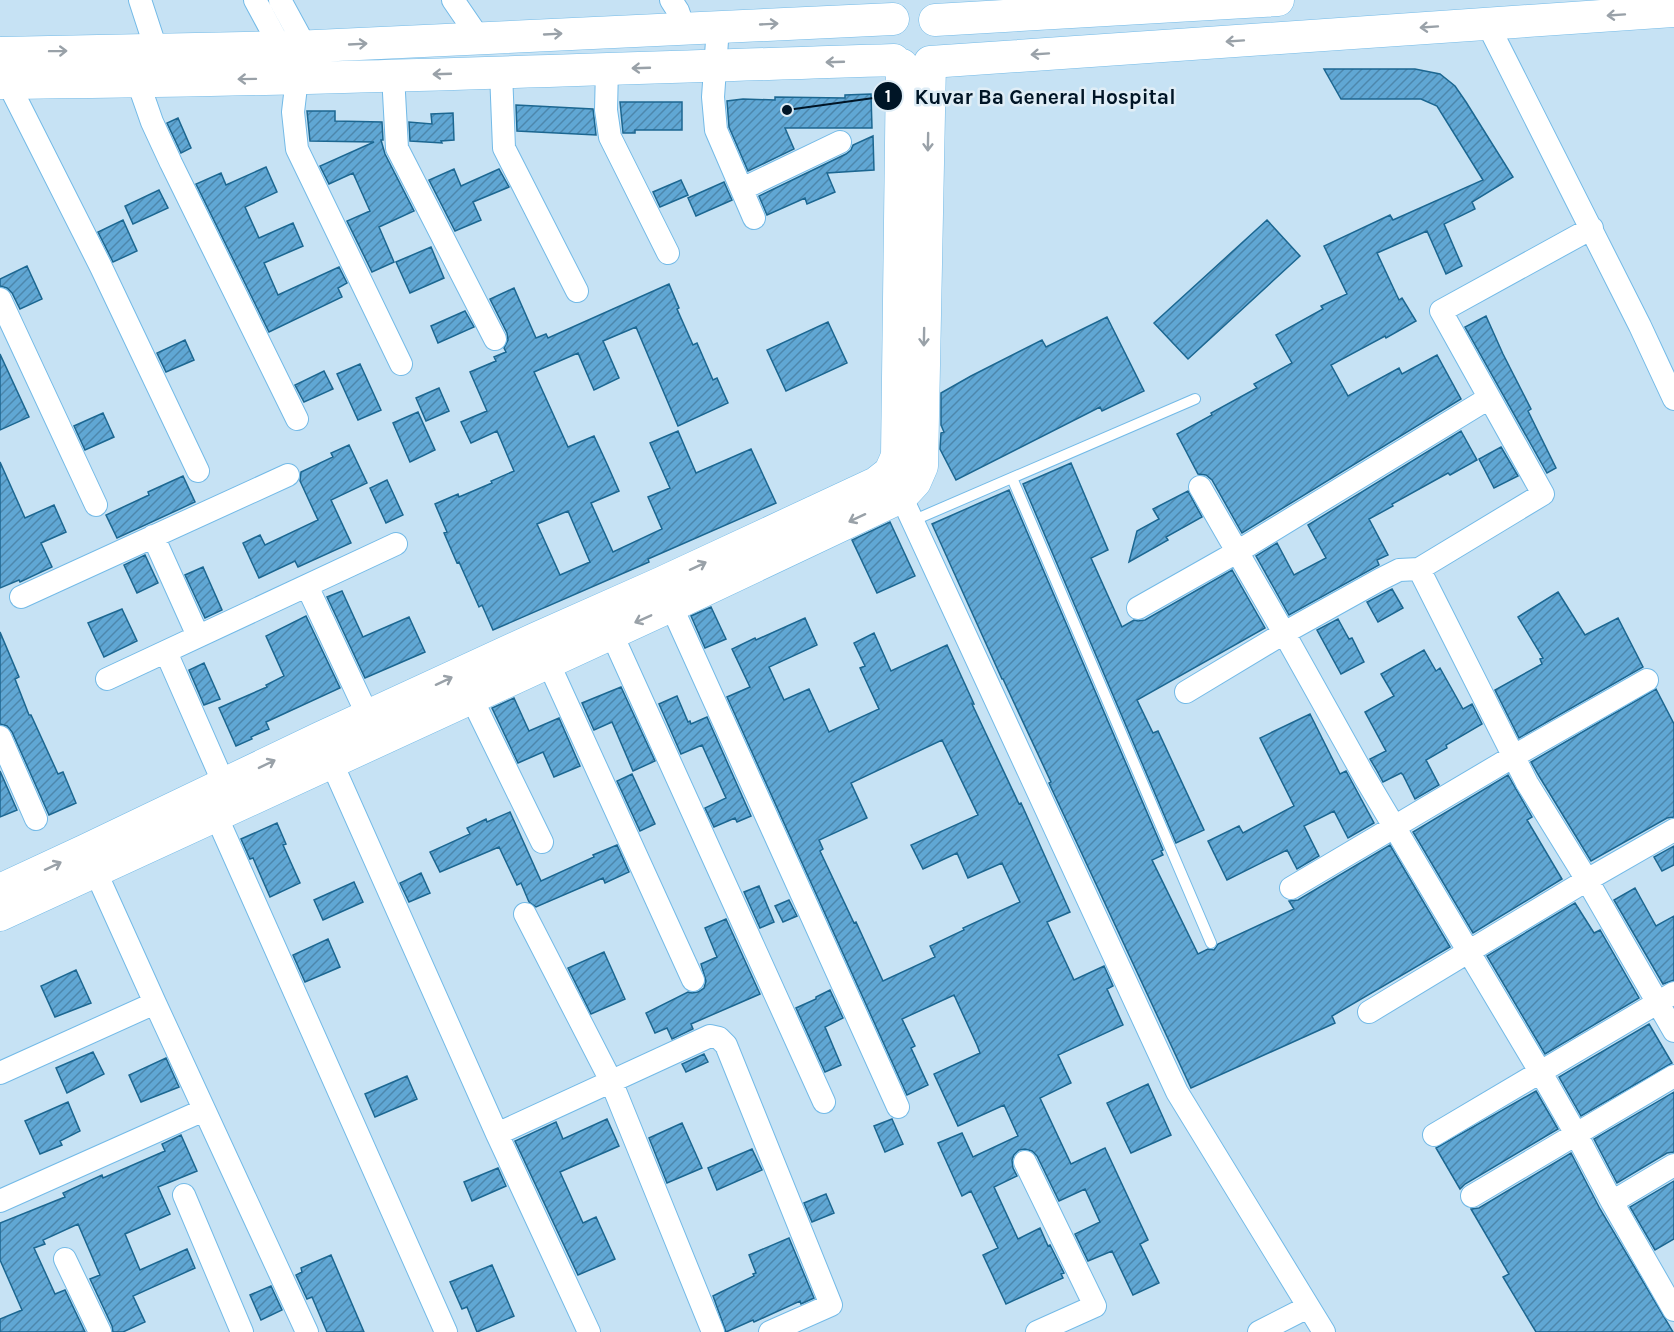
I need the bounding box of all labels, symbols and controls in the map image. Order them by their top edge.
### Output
one-way arrow [1606,10,1626,21]
one-way arrow [758,19,778,30]
one-way arrow [1420,22,1440,33]
one-way arrow [543,29,563,40]
one-way arrow [1225,36,1245,47]
one-way arrow [348,39,368,50]
one-way arrow [48,46,68,57]
one-way arrow [1031,49,1050,60]
one-way arrow [826,56,846,68]
one-way arrow [631,62,651,73]
one-way arrow [433,68,453,80]
one-way arrow [238,74,258,85]
callout: Kuvar Ba General Hospital [873,77,1188,116]
text: 1 [885,85,891,107]
text: Kuvar Ba General Hospital [914,85,1176,109]
one-way arrow [922,131,934,151]
one-way arrow [918,326,929,346]
one-way arrow [849,513,867,525]
one-way arrow [688,560,706,571]
one-way arrow [634,613,652,625]
one-way arrow [434,675,452,687]
one-way arrow [258,757,276,769]
one-way arrow [44,859,62,871]

